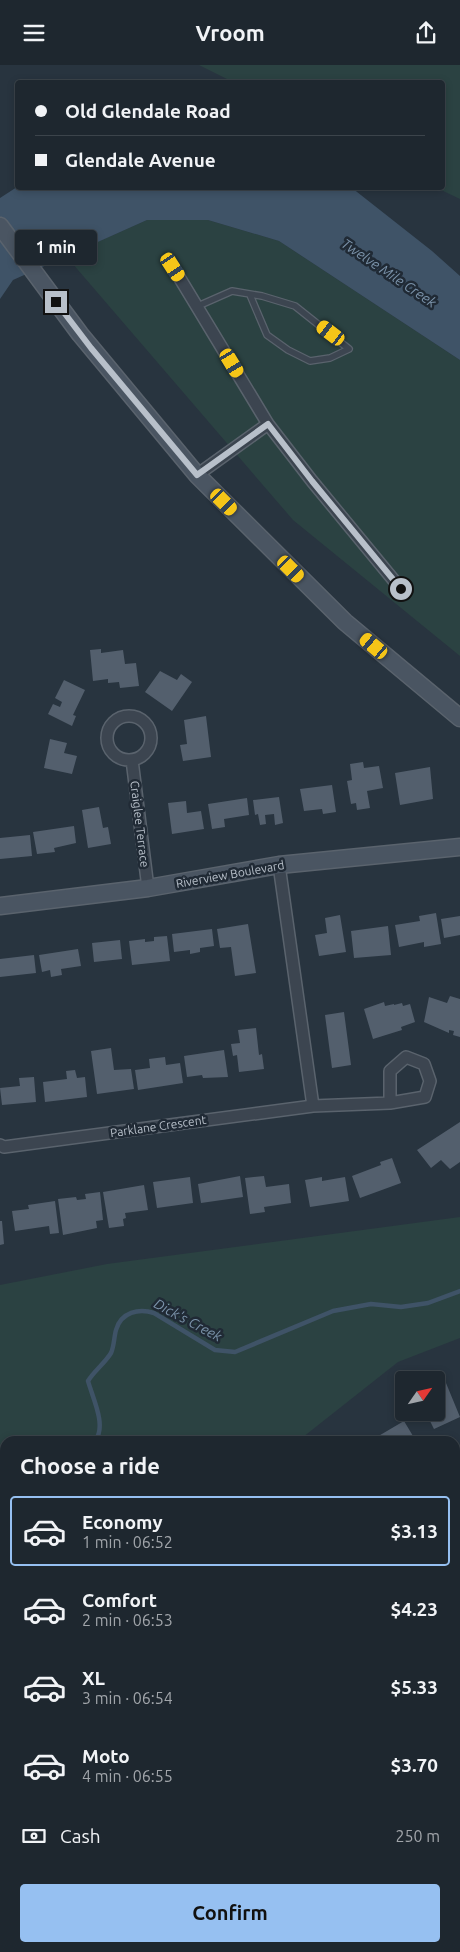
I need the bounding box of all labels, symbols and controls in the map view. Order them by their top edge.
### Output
icon: menu [20,19,48,47]
icon: share [412,19,440,47]
text: Vroom [195,20,265,45]
text: Old Glendale Road [65,100,231,122]
text: Glendale Avenue [65,149,216,171]
callout: 1 min [15,229,97,265]
water label: Twelve Mile Creek [339,235,440,311]
text: 1 min [36,238,76,256]
car [158,250,187,284]
route end [45,291,67,313]
car [314,318,347,348]
car [217,346,246,380]
car [208,486,239,518]
car [275,553,306,585]
route start [390,578,412,600]
car [357,631,390,661]
street label: Craiglee Terrace [128,780,152,868]
street label: Riverview Boulevard [175,858,285,890]
street label: Parklane Crescent [109,1113,207,1139]
water label: Dick's Creek [151,1295,225,1345]
north arrow [395,1371,445,1421]
map controls [395,1371,445,1421]
text: Choose a ride [20,1453,160,1478]
icon: car [22,1509,67,1554]
text: Economy [82,1511,163,1533]
text: $3.13 [390,1520,438,1542]
text: 1 min · 06:52 [82,1533,173,1551]
icon: car [22,1587,67,1632]
text: Comfort [82,1589,157,1611]
text: $4.23 [390,1598,438,1620]
text: 2 min · 06:53 [82,1611,173,1629]
icon: car [22,1665,67,1710]
text: XL [82,1667,105,1689]
text: $5.33 [390,1676,438,1698]
text: 3 min · 06:54 [82,1689,173,1707]
icon: car [22,1743,67,1788]
text: Moto [82,1745,130,1767]
text: $3.70 [390,1754,438,1776]
text: 4 min · 06:55 [82,1767,173,1785]
icon: cash [20,1822,48,1850]
text: Cash [60,1825,101,1847]
text: 250 m [395,1827,440,1845]
button: Confirm [20,1884,440,1942]

